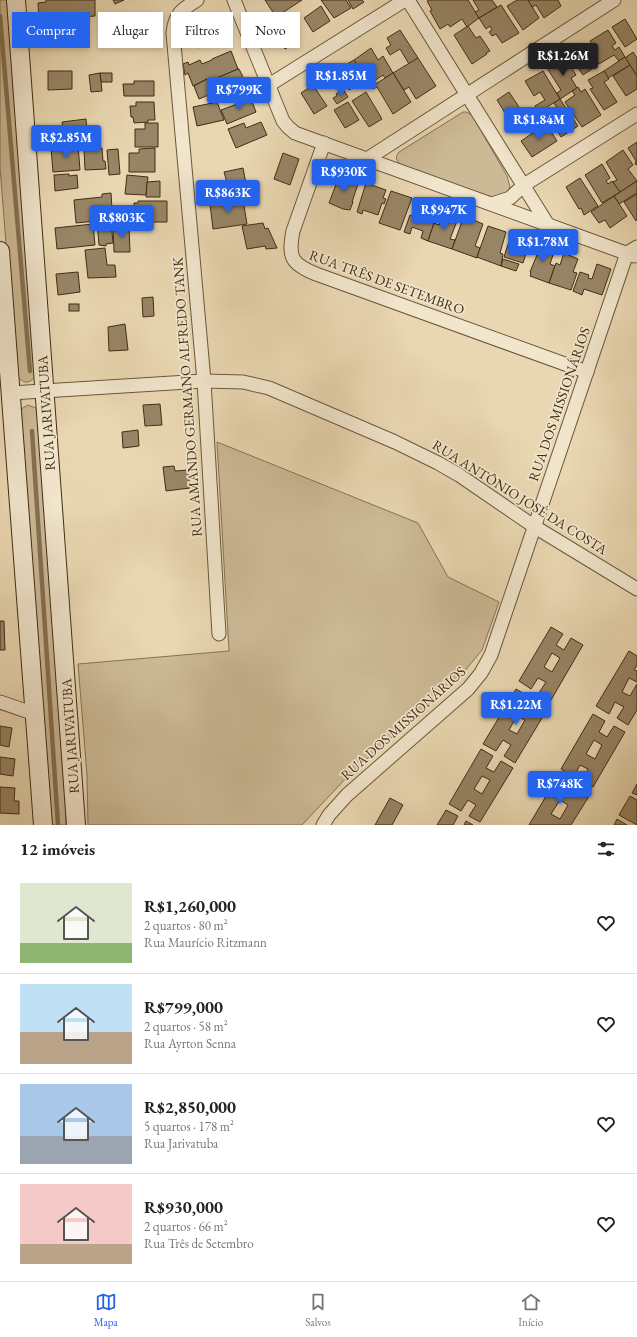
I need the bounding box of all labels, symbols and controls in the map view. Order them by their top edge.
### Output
chip: Comprar [12,12,90,48]
chip: Alugar [98,12,163,48]
chip: Filtros [171,12,233,48]
chip: Novo [241,12,300,48]
pin: R$1.26M [526,43,600,77]
text: R$1.26M [537,47,589,64]
pin: R$1.85M [304,63,378,97]
text: R$1.85M [315,67,367,84]
pin: R$799K [206,77,272,111]
text: R$799K [216,81,262,98]
pin: R$1.84M [502,107,576,141]
text: R$1.84M [513,111,565,128]
pin: R$2.85M [29,125,103,159]
text: R$2.85M [40,129,92,146]
pin: R$930K [311,159,377,193]
text: R$930K [321,163,367,180]
pin: R$863K [195,180,261,214]
text: R$863K [205,184,251,201]
pin: R$947K [411,197,477,231]
text: R$947K [421,201,467,218]
pin: R$803K [89,205,155,239]
text: R$803K [99,209,145,226]
pin: R$1.78M [506,229,580,263]
text: R$1.78M [517,233,569,250]
street label: RUA TRÊS DE SETEMBRO [307,246,467,319]
street label: RUA AMANDO GERMANO ALFREDO TANK [168,256,206,537]
street label: RUA DOS MISSIONÁRIOS [524,325,594,483]
street label: RUA JARIVATUBA [33,354,59,471]
street label: RUA ANTÔNIO JOSÉ DA COSTA [429,436,611,559]
street label: RUA DOS MISSIONÁRIOS [337,662,469,784]
street label: RUA JARIVATUBA [57,677,83,794]
pin: R$1.22M [479,692,553,726]
text: R$1.22M [490,696,542,713]
pin: R$748K [527,771,593,805]
text: R$748K [537,775,583,792]
text: 12 imóveis [20,838,95,860]
icon: filters [595,838,617,860]
text: R$1,260,000 [144,895,236,917]
icon: home [52,899,100,947]
icon: heart [595,912,617,934]
text: 2 quartos · 80 m² [144,917,228,934]
text: Rua Maurício Ritzmann [144,934,267,951]
text: R$799,000 [144,996,223,1018]
icon: home [52,1000,100,1048]
icon: heart [595,1013,617,1035]
text: 2 quartos · 58 m² [144,1018,228,1035]
text: Rua Ayrton Senna [144,1035,236,1052]
text: R$2,850,000 [144,1096,236,1118]
icon: home [52,1100,100,1148]
icon: heart [595,1113,617,1135]
text: 5 quartos · 178 m² [144,1118,234,1135]
text: Rua Jarivatuba [144,1135,218,1152]
text: R$930,000 [144,1196,223,1218]
icon: home [52,1200,100,1248]
icon: heart [595,1213,617,1235]
text: 2 quartos · 66 m² [144,1218,228,1235]
text: Rua Três de Setembro [144,1235,254,1252]
tab: Mapa [94,1291,118,1329]
tab: Salvos [305,1291,331,1329]
tab: Início [518,1291,543,1329]

